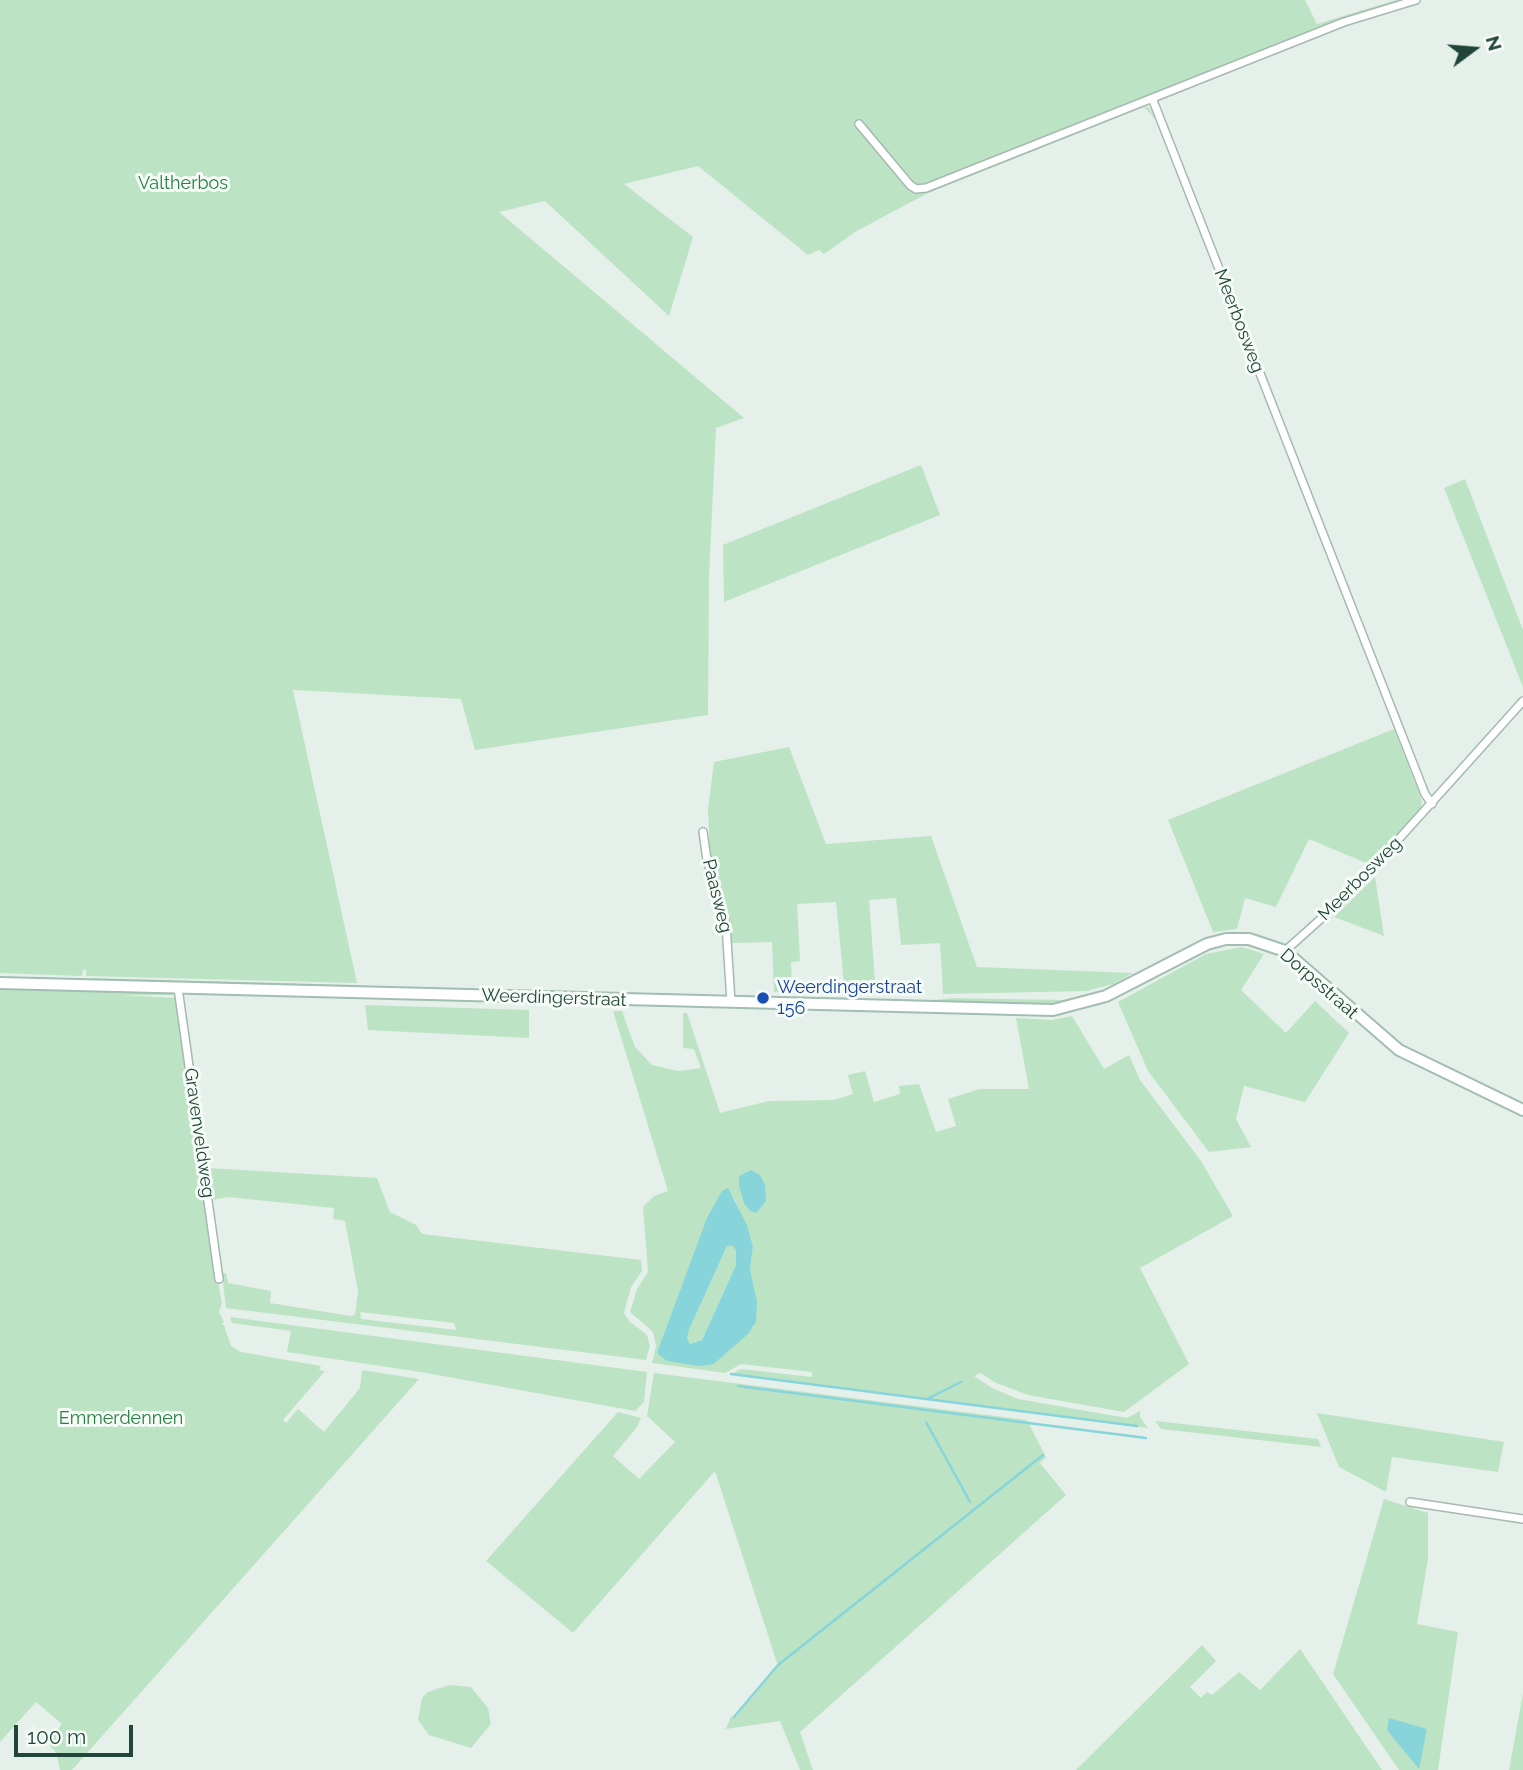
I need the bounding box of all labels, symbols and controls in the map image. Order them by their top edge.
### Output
north arrow [1439,14,1509,84]
text: N [1482,33,1507,53]
park label: Valtherbos [138,173,228,195]
street label: Meerbosweg [1209,266,1269,376]
street label: Meerbosweg [1314,833,1406,925]
street label: Paasweg [697,857,737,935]
street label: Dorpsstraat [1276,944,1362,1024]
place label: Weerdingerstraat 156 [777,977,922,1020]
street label: Weerdingerstraat [481,985,627,1011]
marker: Weerdingerstraat 156 [755,990,771,1006]
street label: Gravenveldweg [179,1067,219,1199]
park label: Emmerdennen [59,1408,183,1430]
scale bar [18,1710,136,1754]
text: 100 m [27,1724,86,1749]

